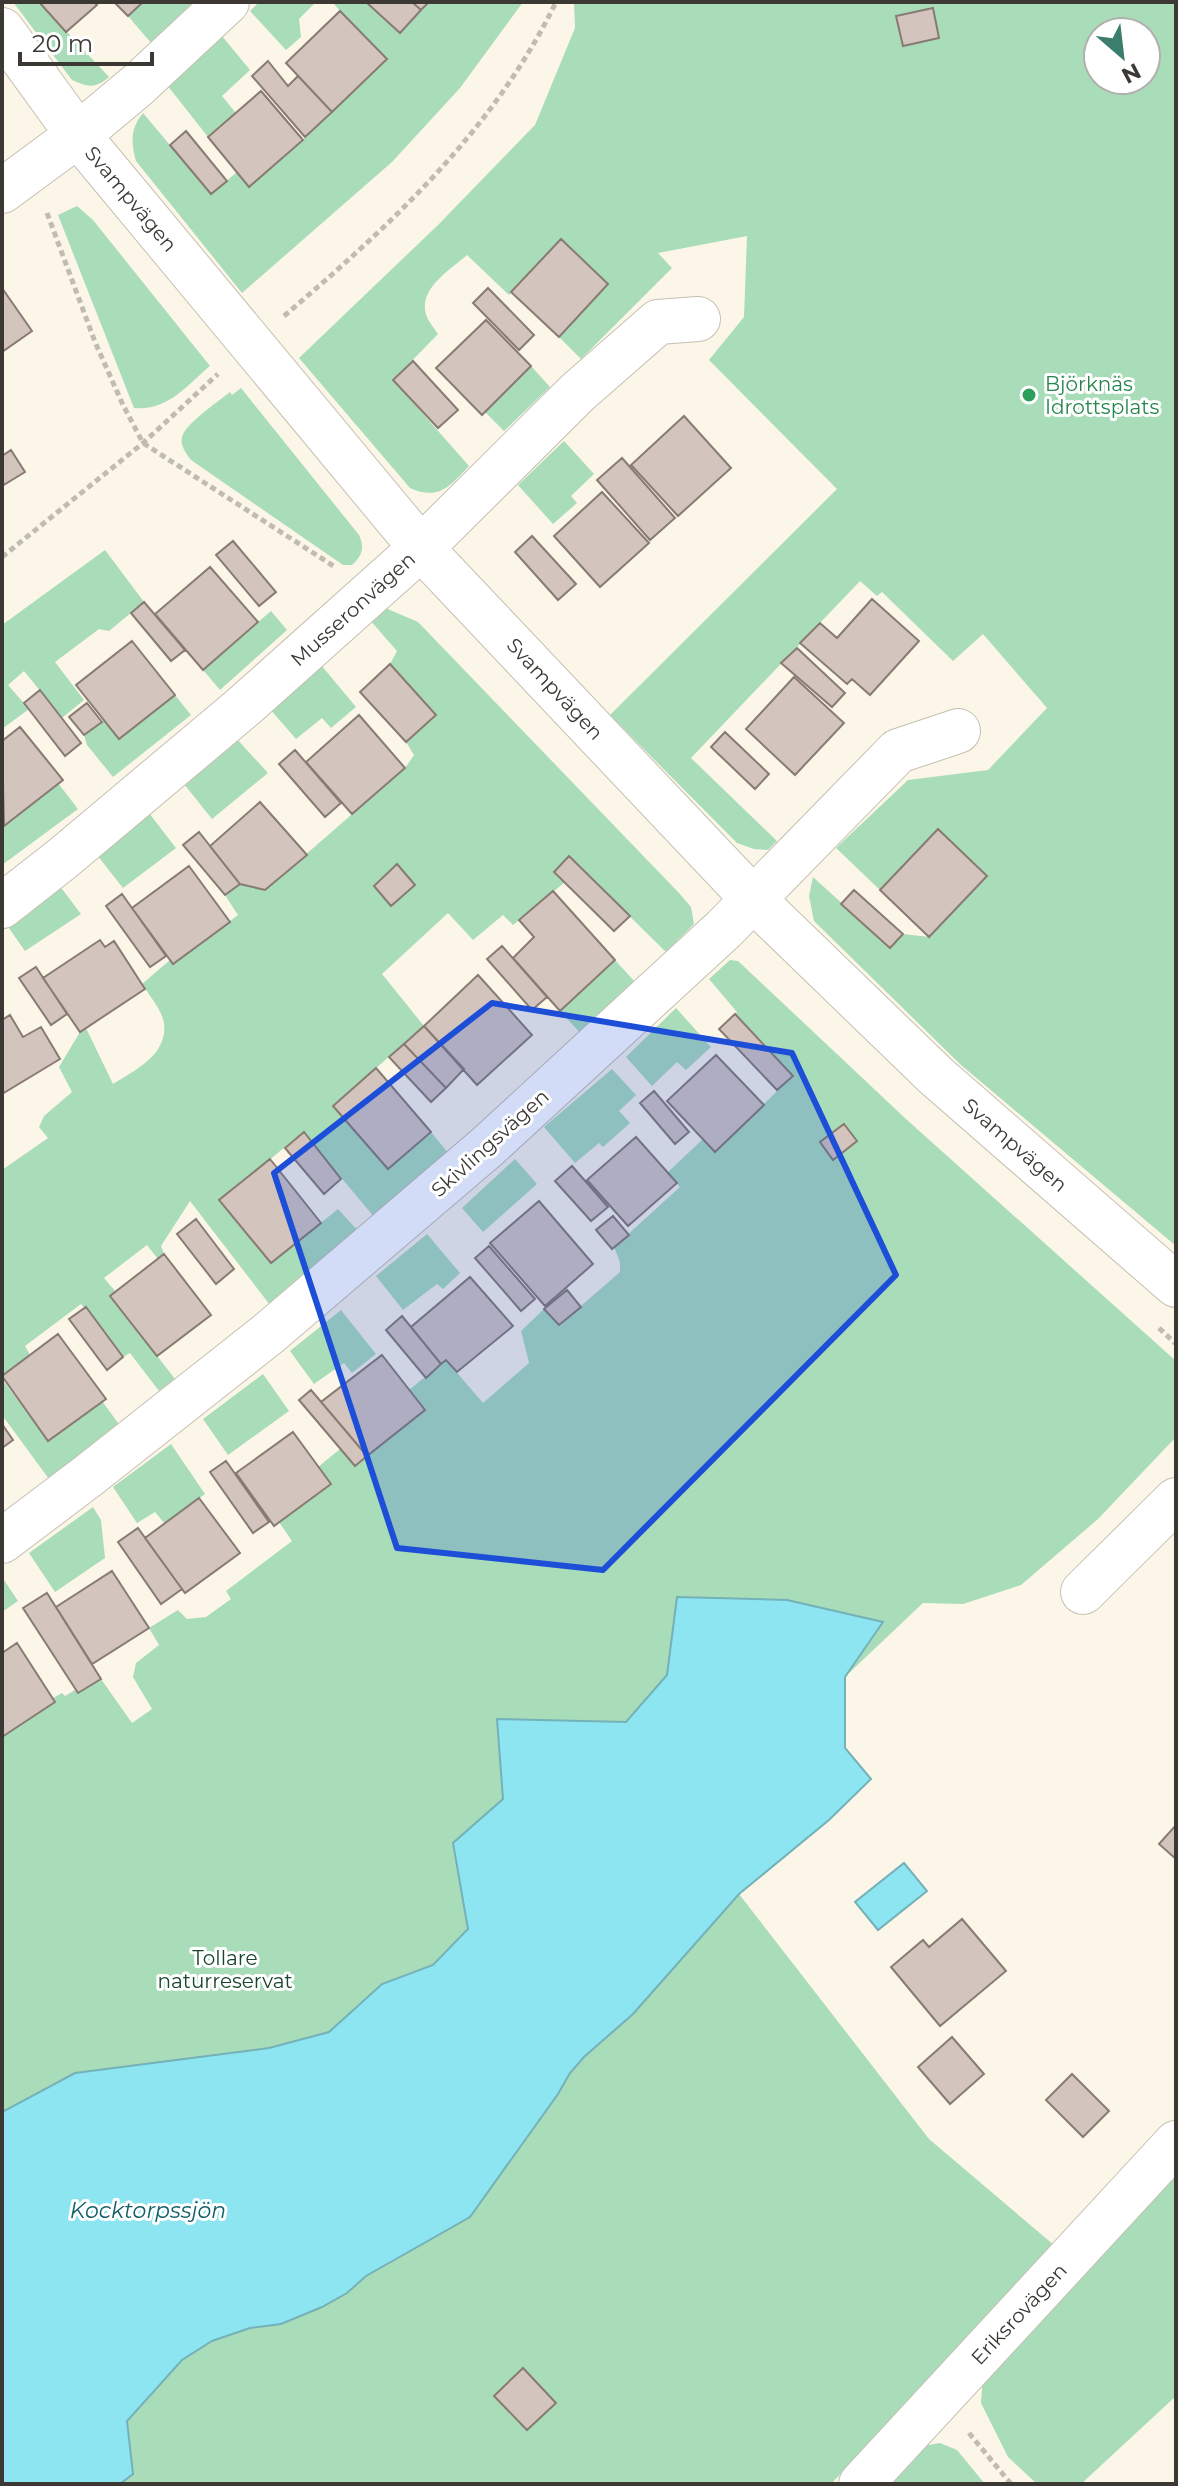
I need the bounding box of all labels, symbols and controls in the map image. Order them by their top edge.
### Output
scale bar [20,16,152,66]
north arrow [1082,16,1162,96]
text: 20 m [32,29,93,58]
text: N [1117,57,1145,89]
street label: Svampvägen [80,141,182,257]
place label: Björknäs Idrottsplats [1045,372,1159,419]
marker: Björknäs Idrottsplats [1020,386,1038,404]
street label: Musseronvägen [286,547,420,671]
street label: Svampvägen [502,633,608,745]
street label: Skivlingsvägen [426,1084,554,1202]
street label: Svampvägen [958,1093,1072,1197]
park label: Tollare naturreservat [157,1946,293,1993]
water label: Kocktorpssjön [70,2197,226,2224]
street label: Eriksrovägen [966,2258,1072,2370]

